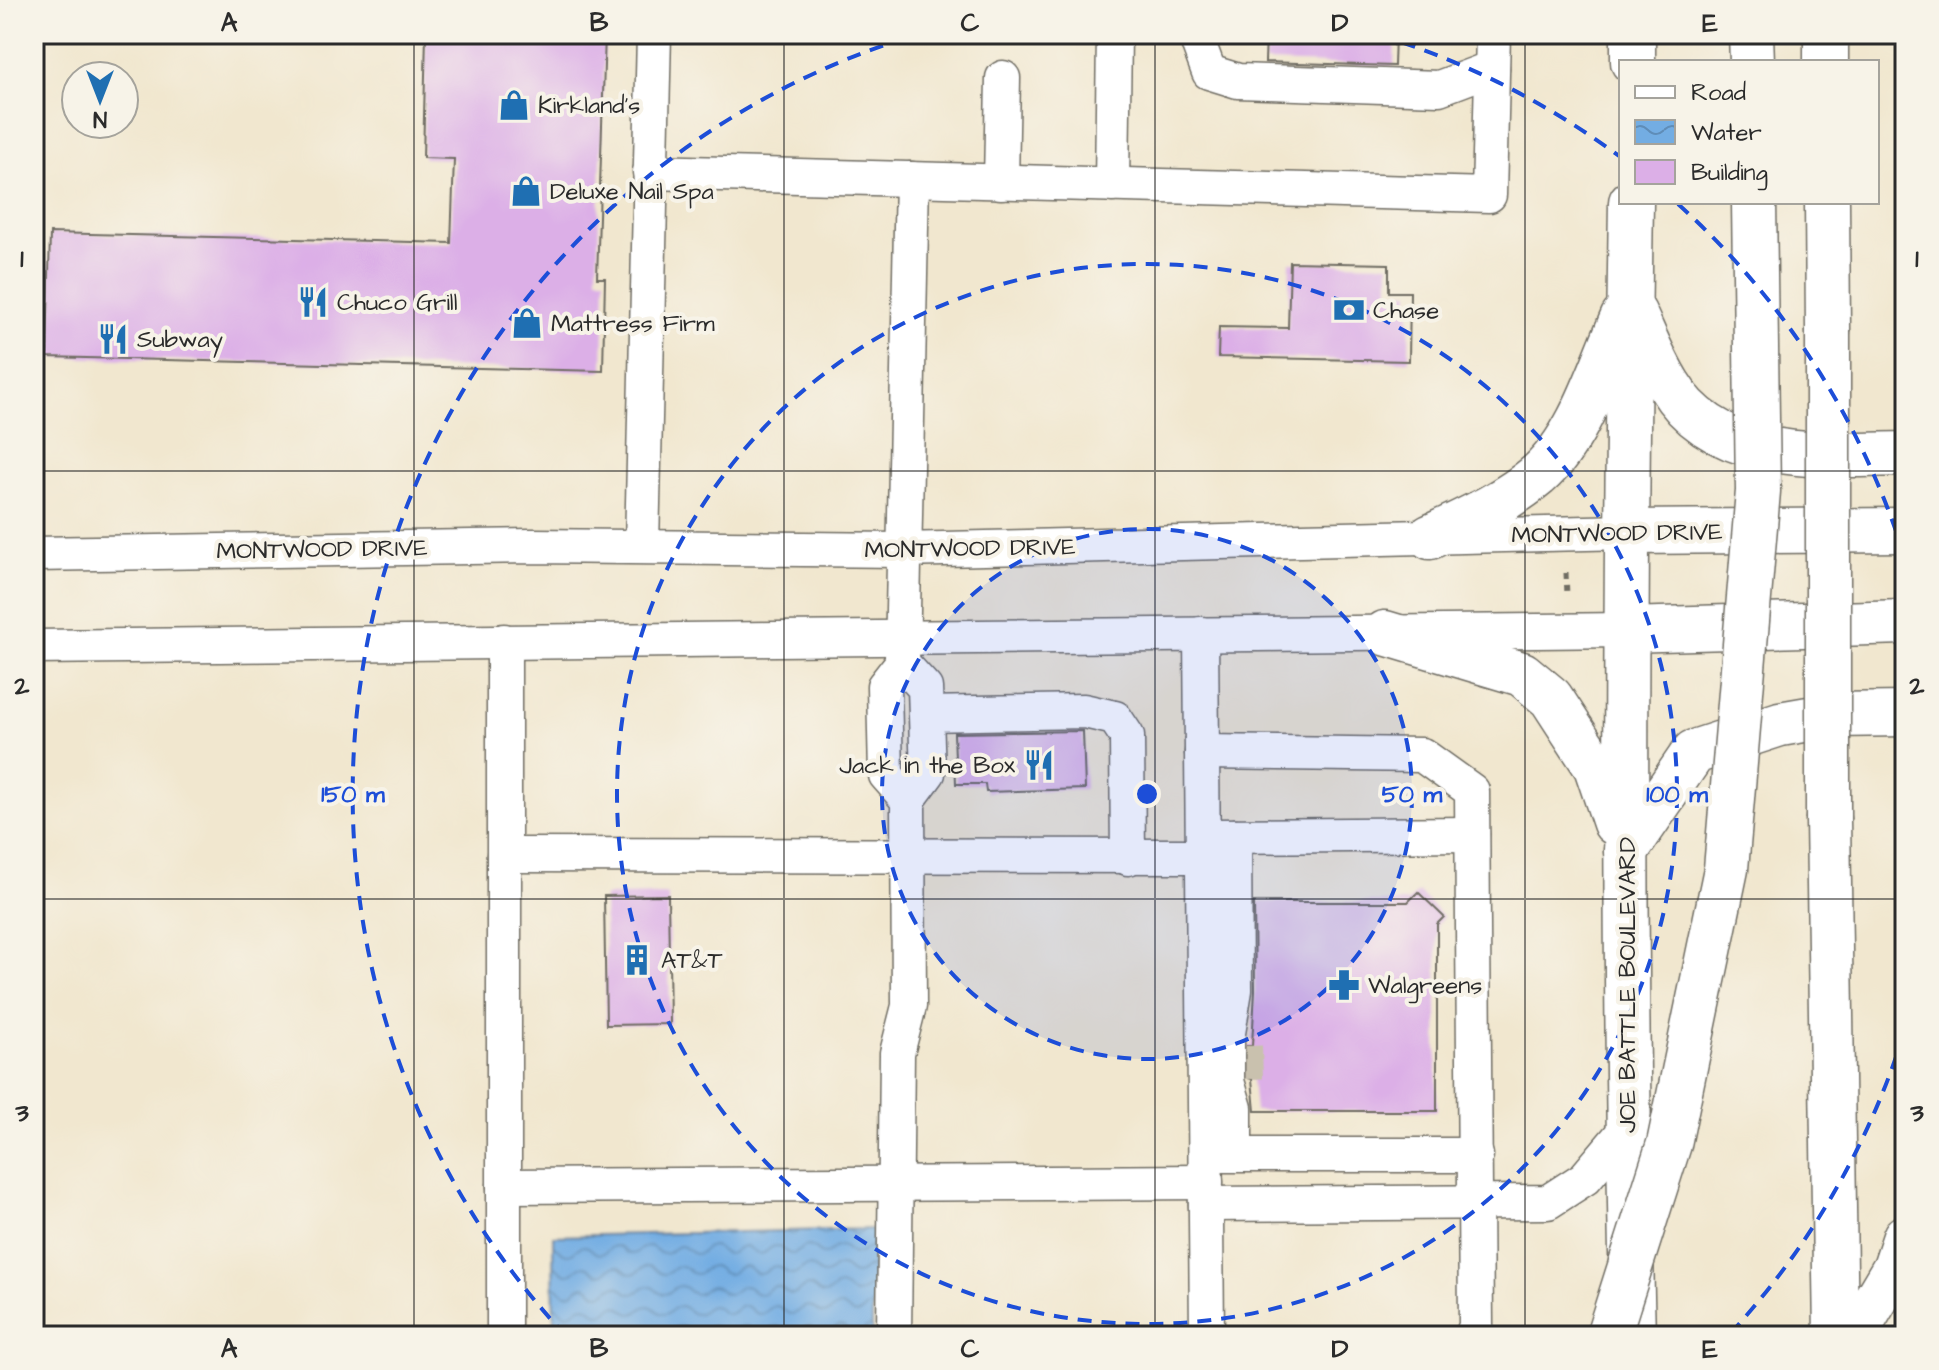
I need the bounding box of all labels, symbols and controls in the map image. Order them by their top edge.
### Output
text: A [221,5,238,41]
text: B [590,5,609,41]
text: C [961,5,980,41]
text: D [1332,5,1349,41]
text: E [1702,5,1718,41]
north arrow [60,60,140,140]
legend [1619,60,1879,204]
text: Road [1691,76,1746,110]
shop icon: Kirkland's [497,88,531,122]
place label: Kirkland's [538,89,640,123]
text: N [93,103,107,134]
text: Water [1691,116,1762,150]
text: Building [1691,156,1768,191]
shop icon: Deluxe Nail Spa [509,174,543,208]
place label: Deluxe Nail Spa [550,175,714,209]
text: 1 [20,241,24,277]
text: 1 [1915,241,1919,277]
restaurant icon: Chuco Grill [296,285,330,319]
place label: Chuco Grill [337,286,457,320]
bank icon: Chase [1332,293,1366,327]
place label: Chase [1373,294,1439,328]
shop icon: Mattress Firm [510,306,544,340]
place label: Mattress Firm [551,307,715,341]
restaurant icon: Subway [96,322,130,356]
place label: Subway [137,323,223,358]
street label: MONTWOOD DRIVE [1511,515,1723,553]
street label: MONTWOOD DRIVE [864,530,1076,568]
street label: MONTWOOD DRIVE [216,531,428,569]
text: 2 [14,668,30,704]
text: 2 [1909,668,1925,704]
restaurant icon: Jack in the Box [1022,748,1056,782]
place label: Jack in the Box [839,749,1016,783]
text: 150 m [321,778,385,812]
text: 50 m [1382,778,1443,812]
text: 100 m [1646,778,1708,812]
centre of rings [1133,780,1161,808]
street label: JOE BATTLE BOULEVARD [1611,837,1645,1133]
building icon: AT&T [620,943,654,977]
place label: AT&T [661,944,722,978]
pharmacy icon: Walgreens [1327,968,1361,1002]
place label: Walgreens [1368,969,1482,1004]
text: 3 [14,1095,29,1131]
text: 3 [1909,1095,1924,1131]
text: A [221,1331,238,1367]
text: B [590,1331,609,1367]
text: C [961,1331,980,1367]
text: D [1332,1331,1349,1367]
text: E [1702,1331,1718,1367]

